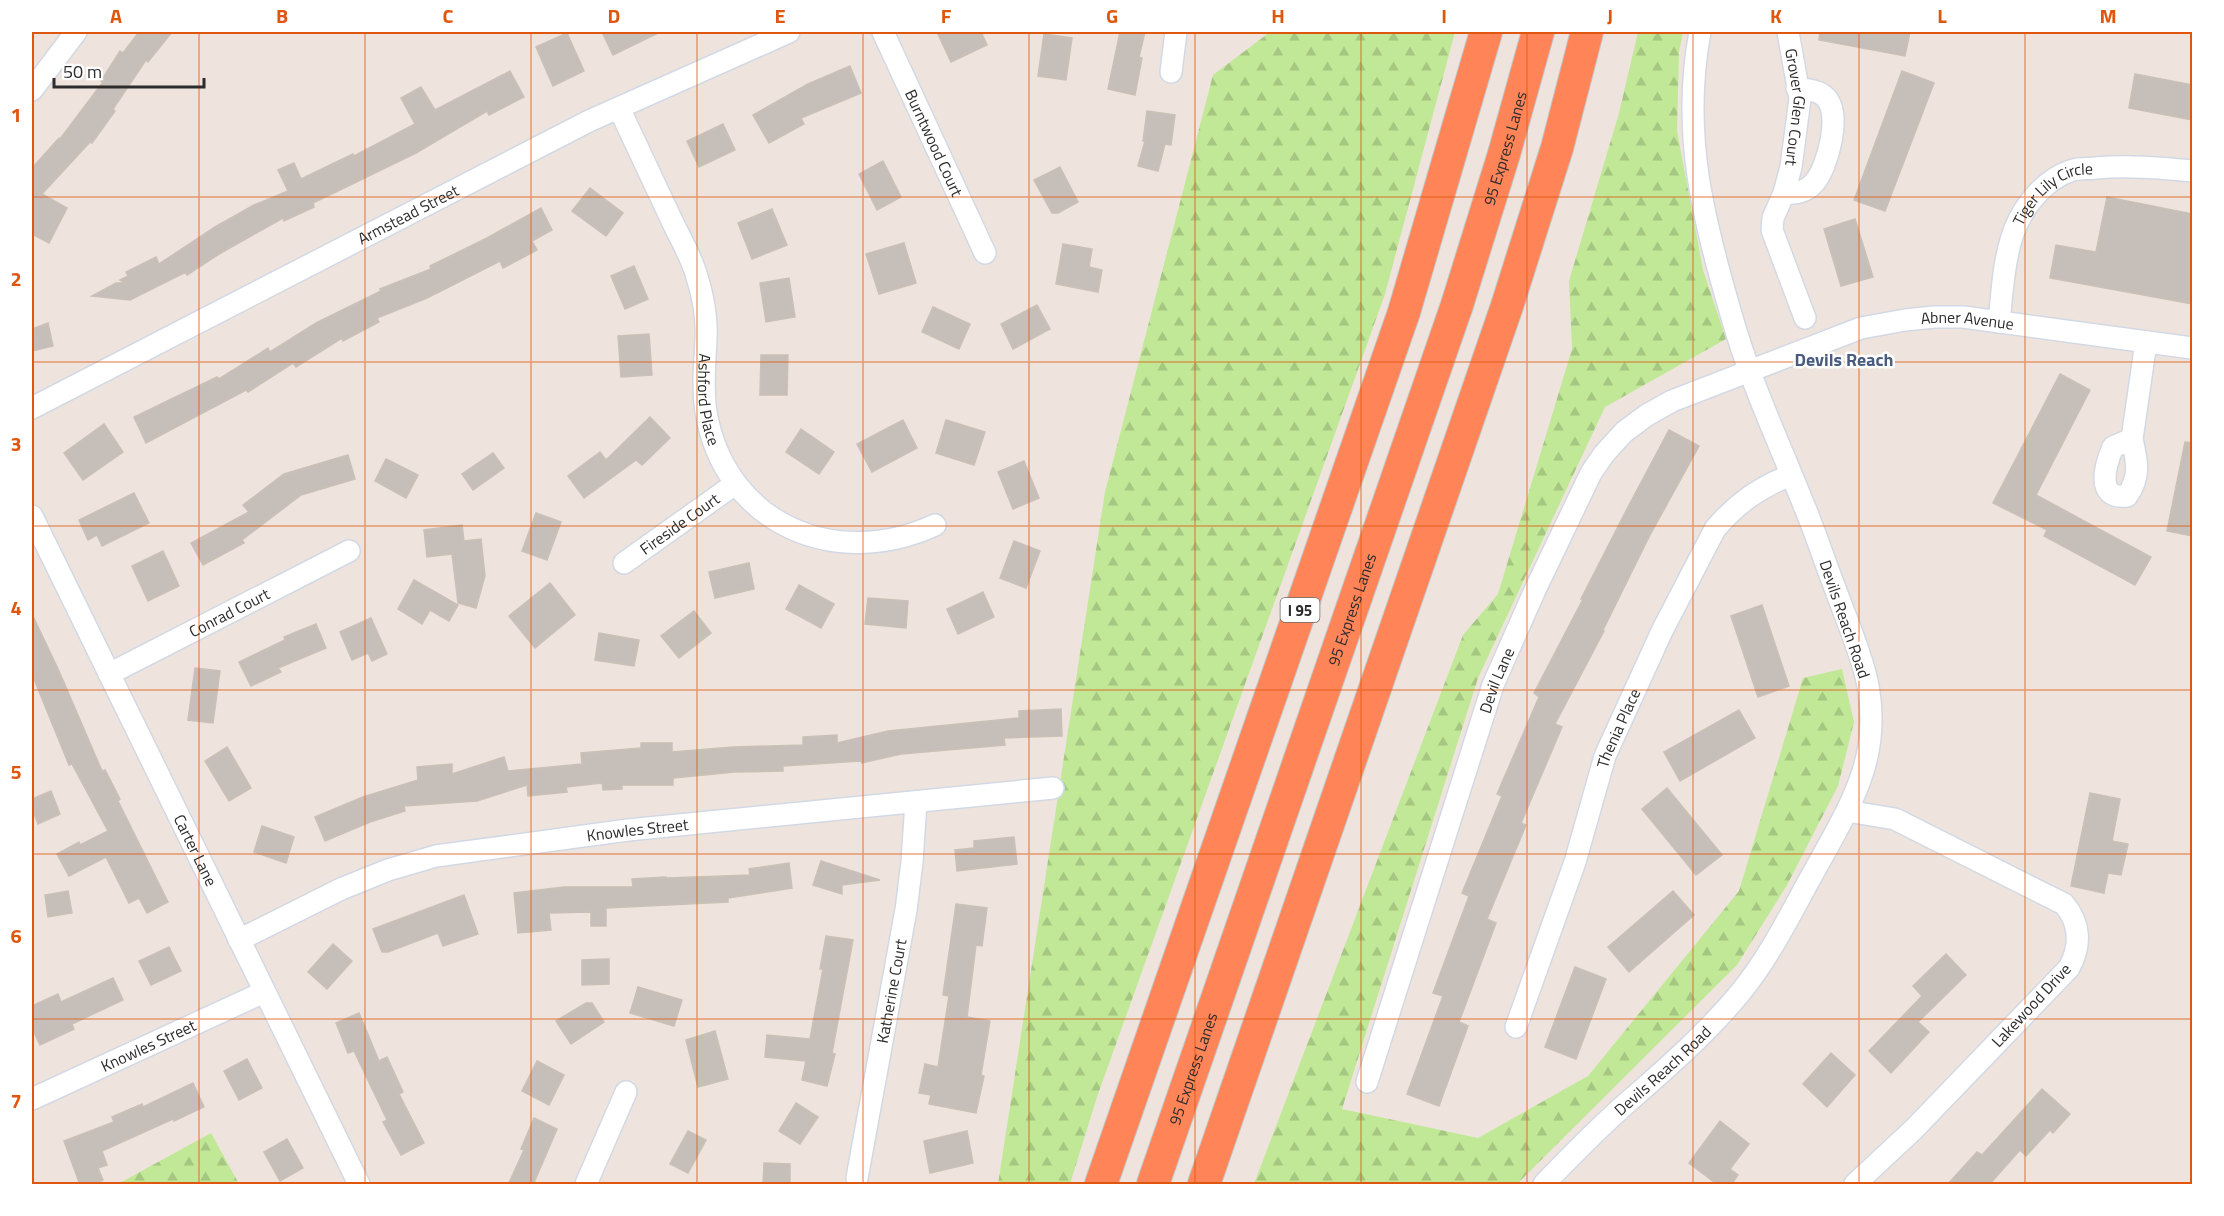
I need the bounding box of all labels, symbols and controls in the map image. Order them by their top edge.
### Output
text: A [110,0,122,31]
text: B [276,0,288,31]
text: C [443,0,454,31]
text: D [608,0,620,31]
text: E [774,0,786,31]
text: F [941,0,952,31]
text: G [1106,0,1118,31]
text: H [1271,0,1285,31]
text: I [1441,0,1447,31]
text: J [1607,0,1613,31]
text: K [1770,0,1782,31]
text: L [1937,0,1947,31]
text: M [2099,0,2117,31]
street label: Grover Glen Court [1779,46,1812,168]
scale bar [54,51,204,89]
text: 50 m [63,58,102,85]
street label: Burntwood Court [899,85,969,201]
street label: 95 Express Lanes [1477,88,1533,208]
text: 1 [10,99,22,130]
street label: Tiger Lily Circle [2006,156,2093,229]
street label: Armstead Street [353,178,463,250]
text: 2 [10,263,22,294]
street label: Abner Avenue [1919,305,2015,336]
district label: Devils Reach [1795,346,1893,373]
street label: Ashford Place [692,353,726,449]
text: 3 [10,428,22,459]
street label: Fireside Court [634,487,725,560]
street label: 95 Express Lanes [1321,550,1382,669]
street label: Devils Reach Road [1814,557,1876,681]
street label: Conrad Court [185,582,274,643]
text: 4 [10,592,22,623]
road number: I 95 [1280,598,1320,622]
street label: Devil Lane [1473,644,1520,716]
street label: Thenia Place [1590,685,1646,771]
text: 5 [10,756,22,787]
street label: Carter Lane [168,810,223,890]
street label: Knowles Street [585,812,690,847]
text: 6 [10,920,22,951]
street label: Katherine Court [870,937,913,1045]
street label: Lakewood Drive [1986,958,2076,1052]
street label: 95 Express Lanes [1162,1009,1223,1128]
street label: Knowles Street [97,1013,200,1078]
street label: Devils Reach Road [1608,1020,1716,1121]
text: 7 [10,1085,22,1116]

